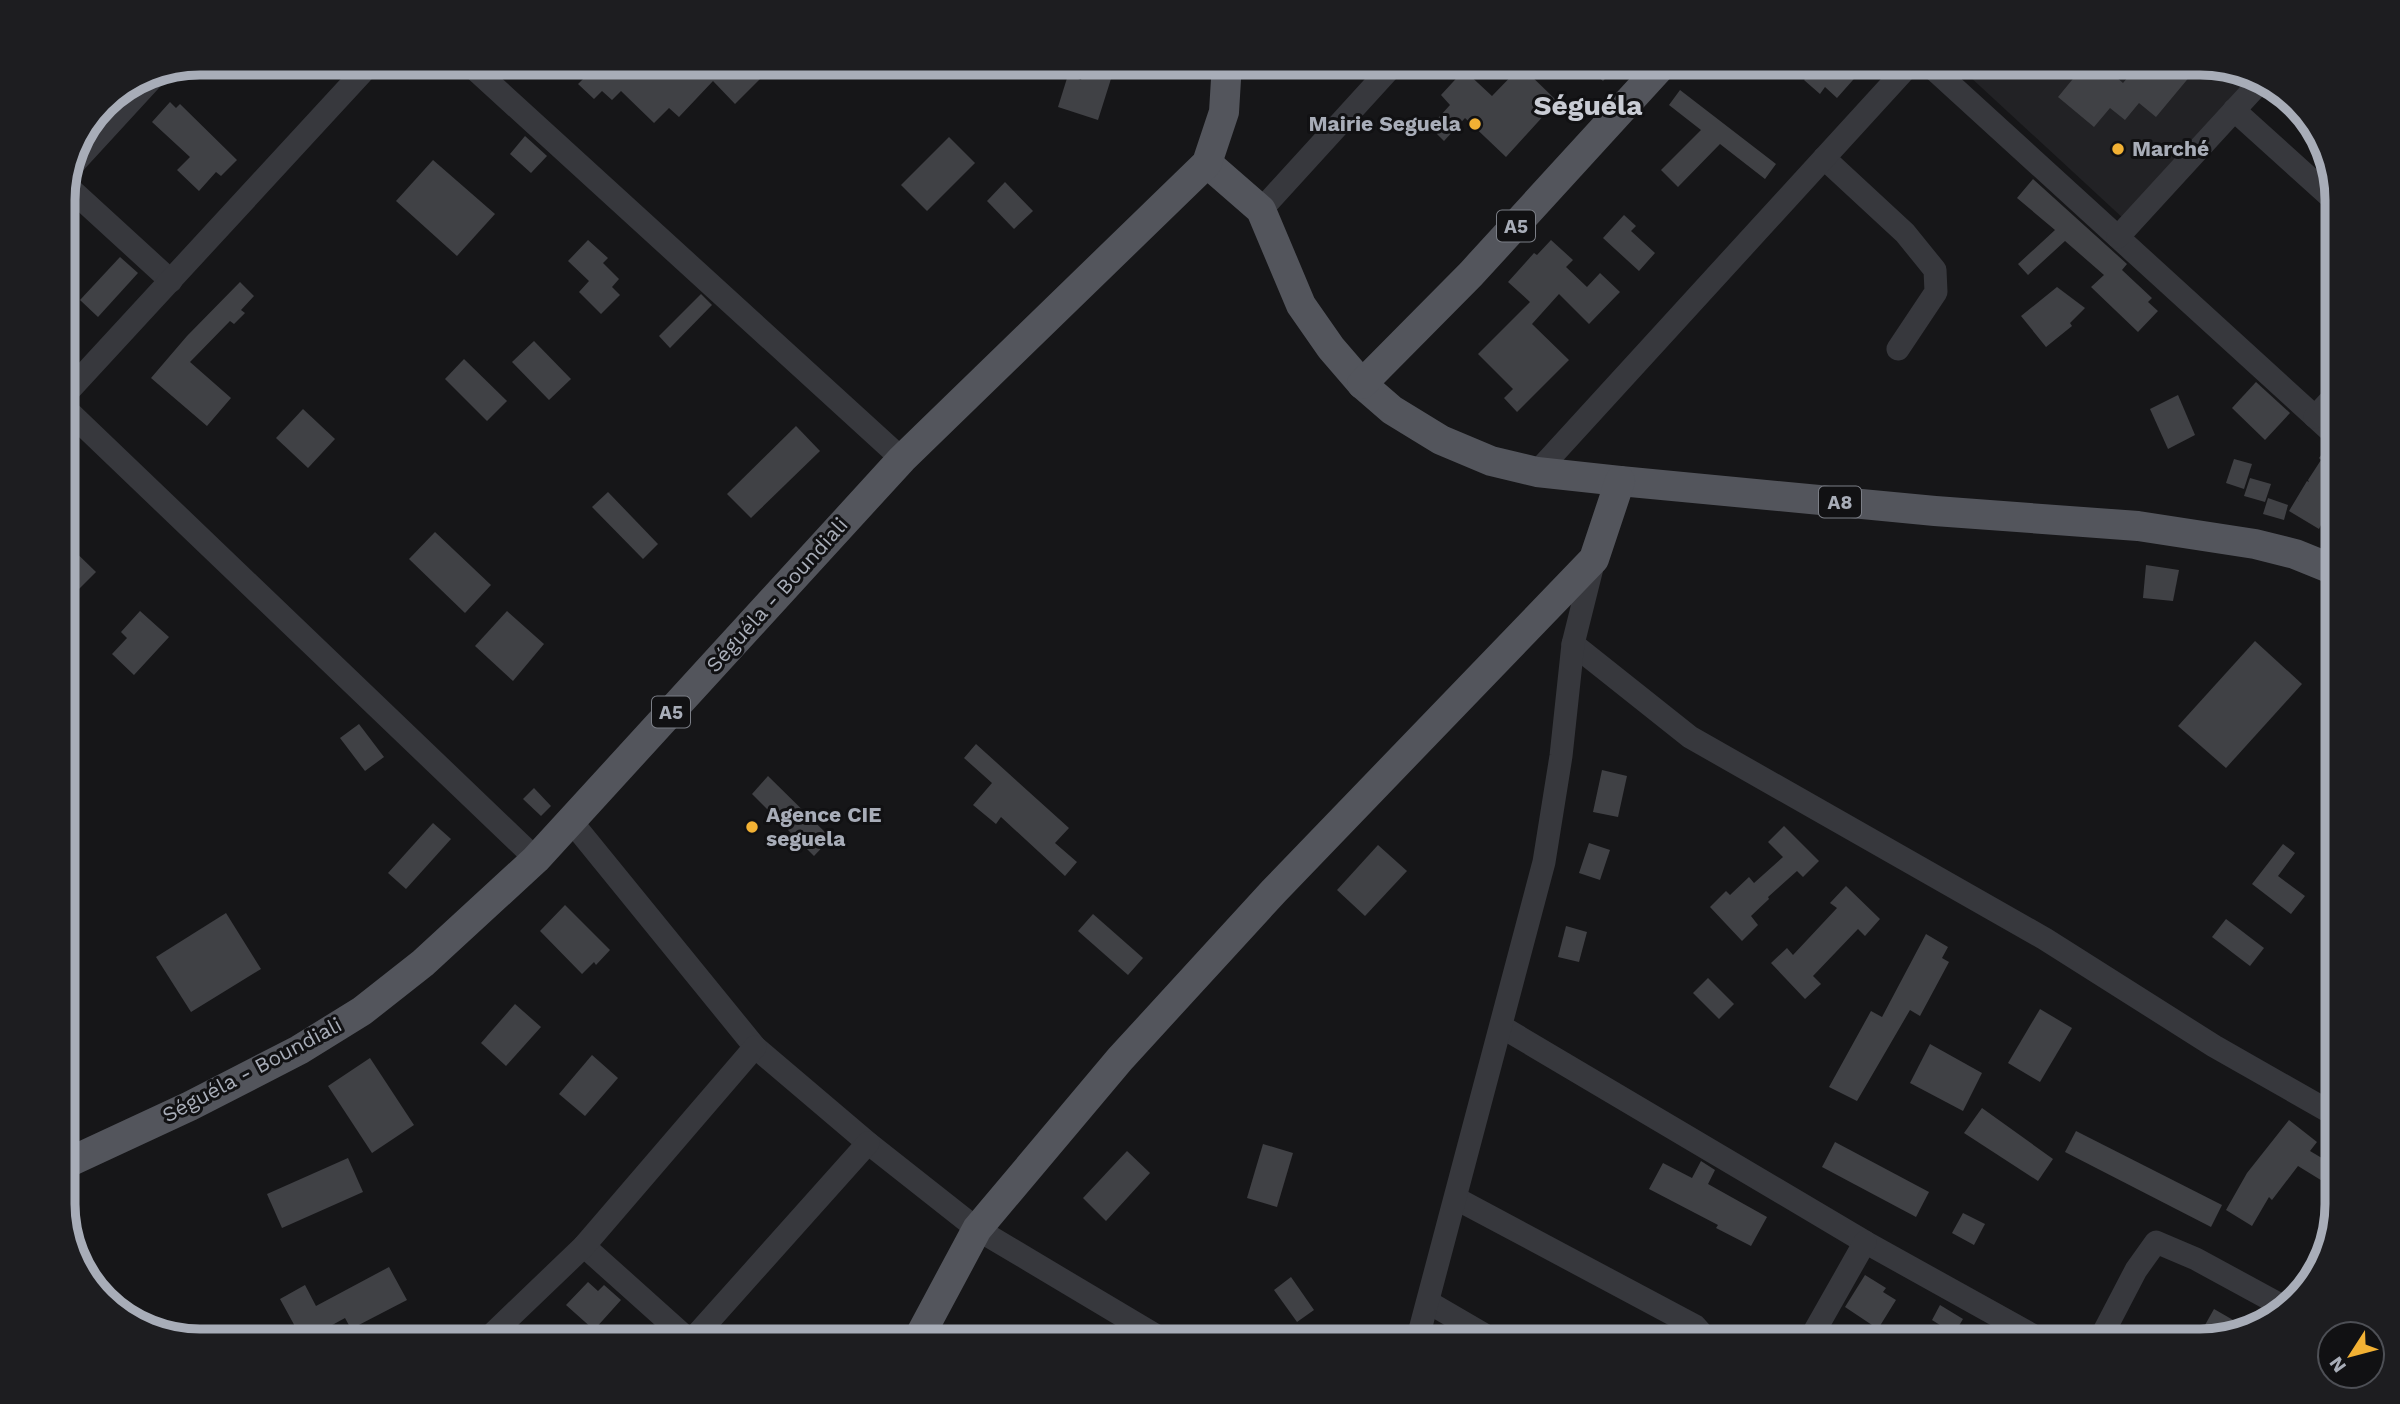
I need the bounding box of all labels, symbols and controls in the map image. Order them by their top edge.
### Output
district label: Séguéla [1533,89,1643,122]
place label: Mairie Seguela [1309,111,1462,136]
marker: Mairie Seguela [1467,116,1483,132]
place label: Marché [2132,136,2209,161]
marker: Marché [2110,141,2126,157]
road number: A5 [1497,210,1535,242]
road number: A8 [1819,486,1861,517]
street label: Séguéla - Boundiali [701,512,853,677]
road number: A5 [652,696,690,727]
place label: Agence CIE seguela [766,802,881,851]
marker: Agence CIE seguela [744,819,760,835]
street label: Séguéla - Boundiali [158,1012,346,1127]
north arrow [2316,1320,2386,1390]
text: N [2324,1352,2351,1377]

